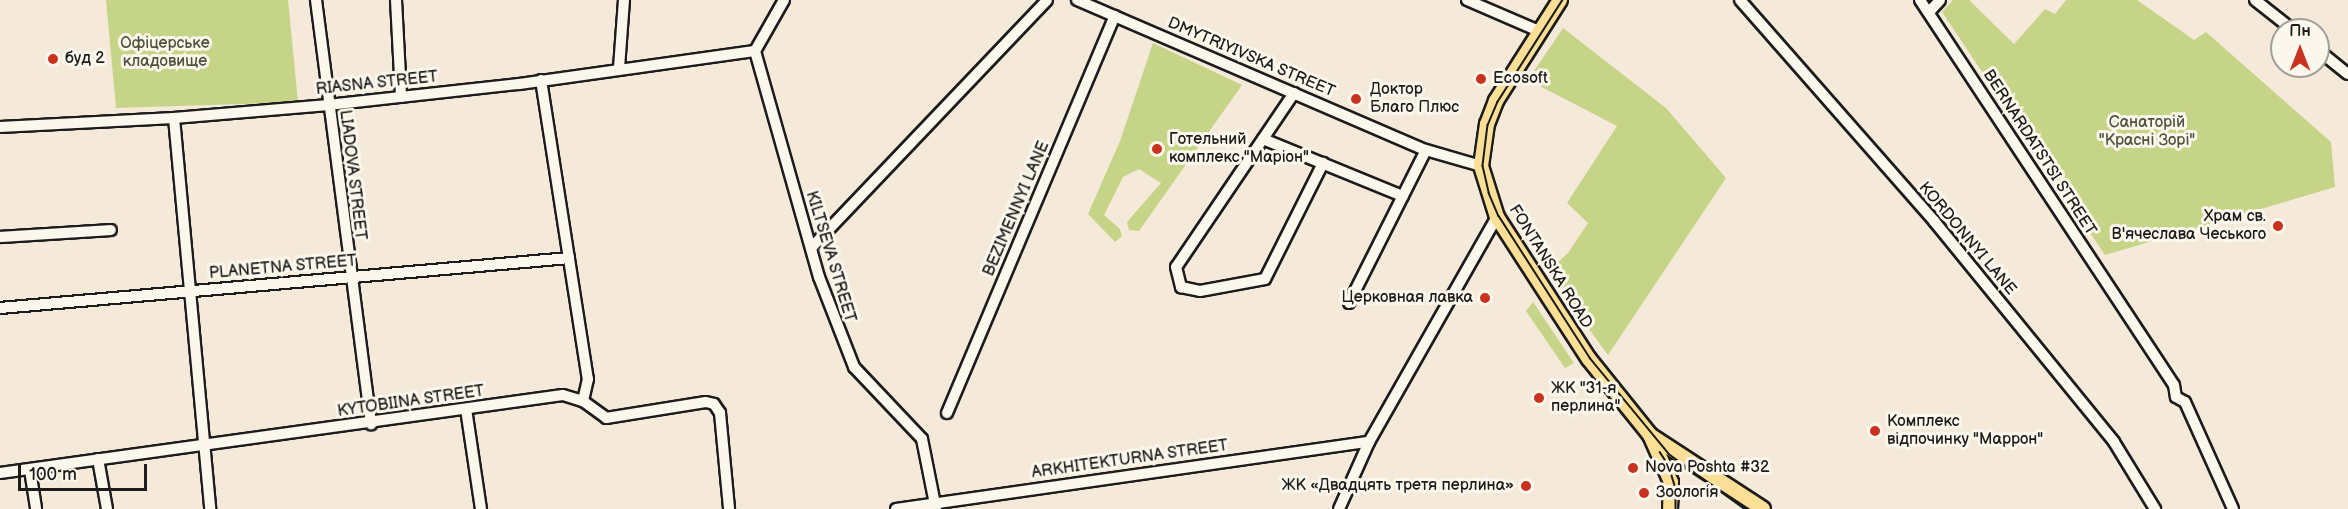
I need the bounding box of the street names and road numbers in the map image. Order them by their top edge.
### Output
street label: DMYTRIYIVSKA STREET [1164,14,1338,102]
street label: BERNARDATSTSI STREET [1978,66,2100,240]
street label: RIASNA STREET [315,68,439,100]
street label: LIADOVA STREET [334,109,370,241]
street label: BEZIMENNYI LANE [980,139,1054,279]
street label: KORDONNYI LANE [1914,179,2020,299]
street label: KILTSEVA STREET [801,189,859,325]
street label: FONTANSKA ROAD [1504,202,1596,332]
street label: PLANETNA STREET [208,252,358,284]
street label: KYTOBIINA STREET [336,382,486,422]
street label: ARKHITEKTURNA STREET [1030,437,1230,483]

